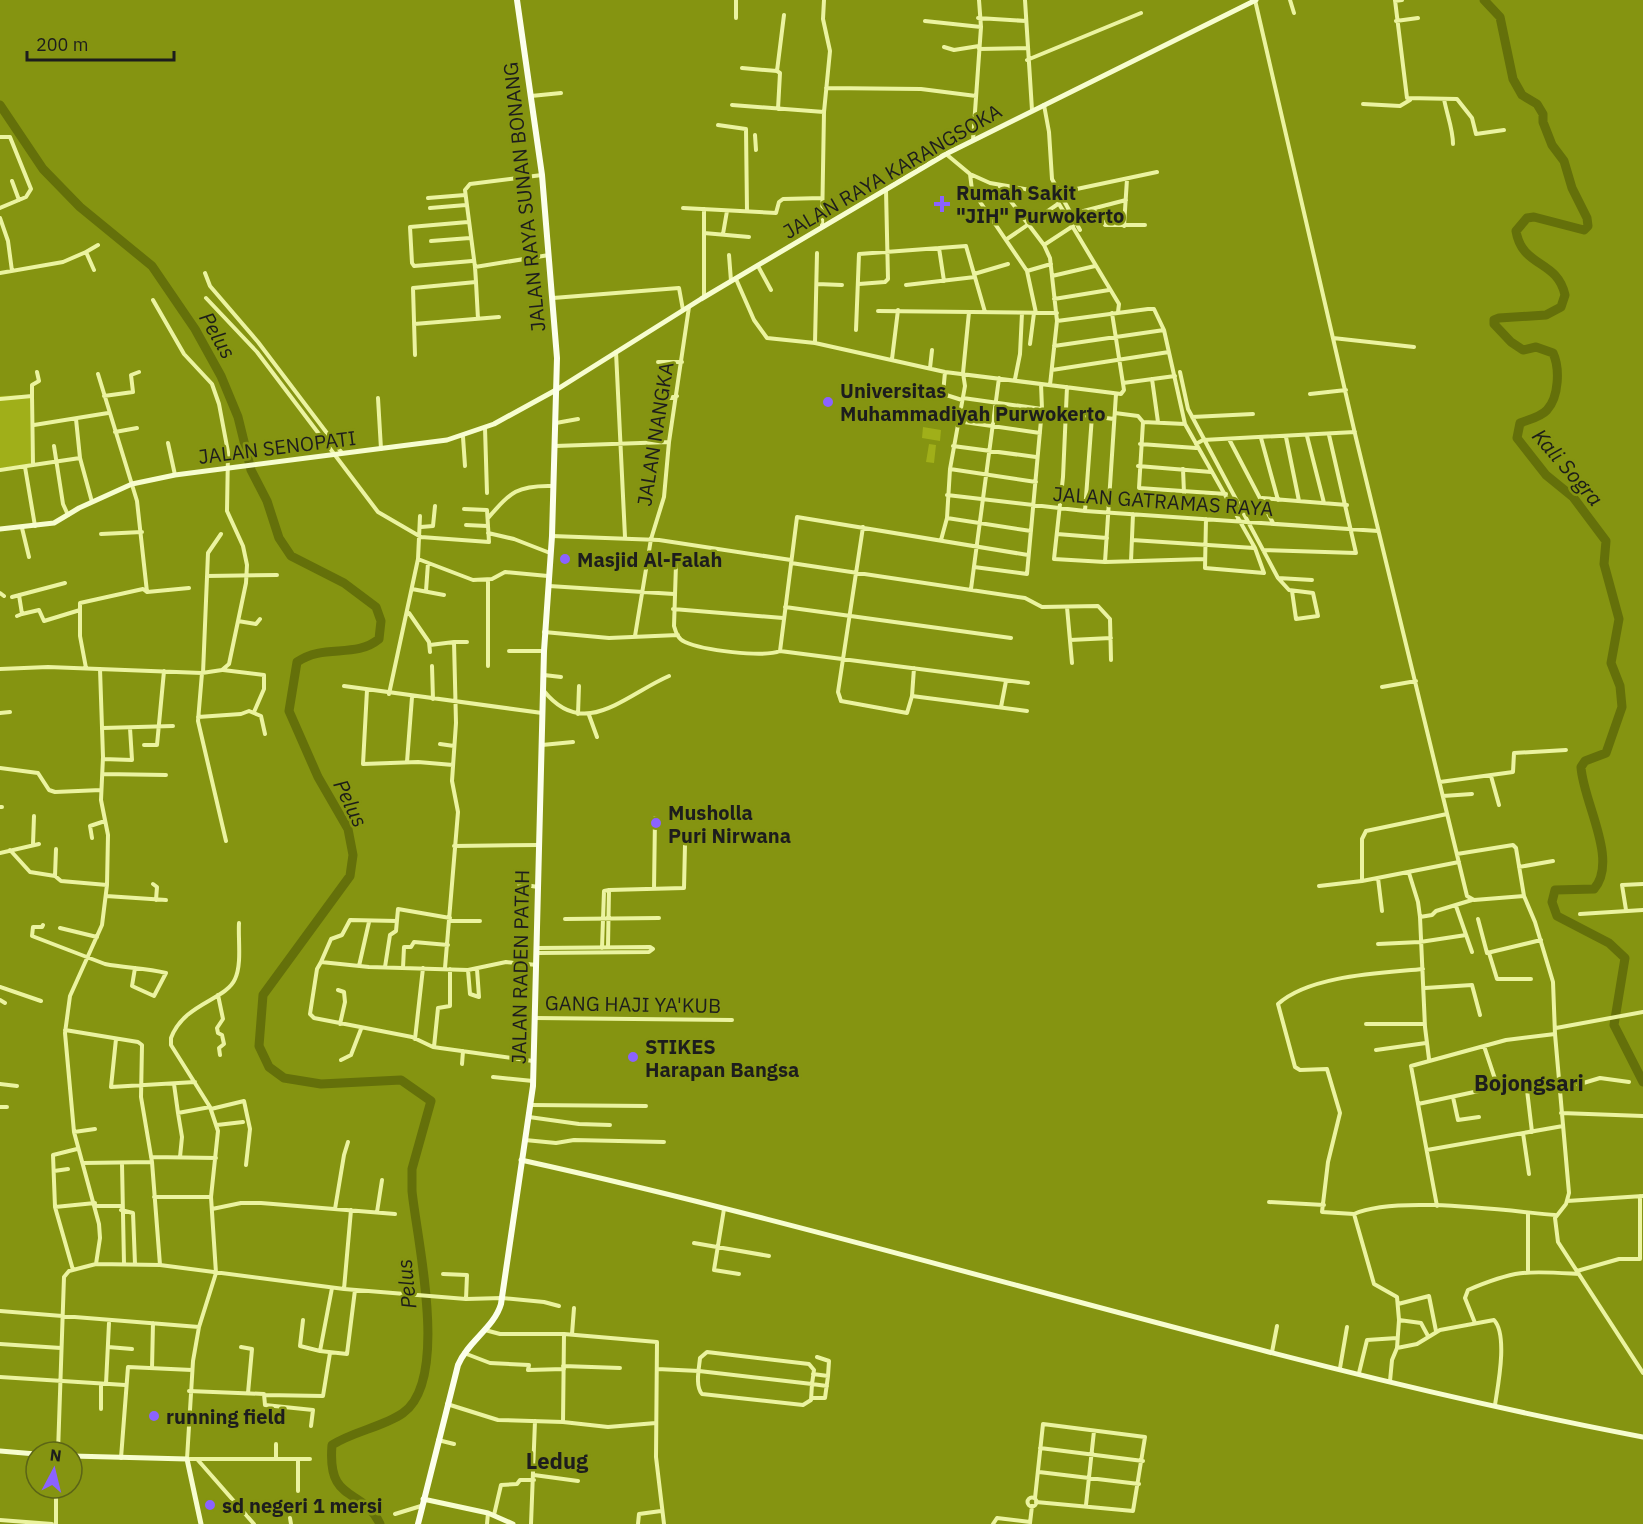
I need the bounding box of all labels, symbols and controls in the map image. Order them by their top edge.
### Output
scale bar [27,24,174,62]
text: 200 m [36,33,88,56]
street label: JALAN RAYA SUNAN BONANG [496,61,552,333]
street label: JALAN RAYA KARANGSOKA [778,97,1006,245]
place label: Rumah Sakit "JIH" Purwokerto [956,179,1124,229]
marker: Rumah Sakit "JIH" Purwokerto [933,195,951,213]
water label: Pelus [193,306,243,364]
street label: JALAN NANGKA [630,360,680,508]
place label: Universitas Muhammadiyah Purwokerto [840,377,1105,427]
marker: Universitas Muhammadiyah Purwokerto [821,395,835,409]
water label: Kali Sogra [1526,422,1610,512]
street label: JALAN SENOPATI [197,424,357,470]
street label: JALAN GATRAMAS RAYA [1052,480,1274,522]
place label: Masjid Al-Falah [577,546,722,573]
marker: Masjid Al-Falah [558,552,572,566]
water label: Pelus [327,774,375,832]
place label: Musholla Puri Nirwana [668,799,791,849]
marker: Musholla Puri Nirwana [649,816,663,830]
street label: JALAN RADEN PATAH [505,870,535,1064]
street label: GANG HAJI YA'KUB [545,989,721,1019]
place label: STIKES Harapan Bangsa [645,1033,799,1083]
marker: STIKES Harapan Bangsa [626,1050,640,1064]
district label: Bojongsari [1474,1068,1584,1097]
water label: Pelus [389,1258,423,1310]
place label: running field [166,1403,286,1430]
marker: running field [147,1409,161,1423]
north arrow [24,1440,84,1500]
text: N [49,1444,63,1466]
district label: Ledug [526,1446,589,1475]
place label: sd negeri 1 mersi [222,1492,383,1519]
marker: sd negeri 1 mersi [203,1498,217,1512]

